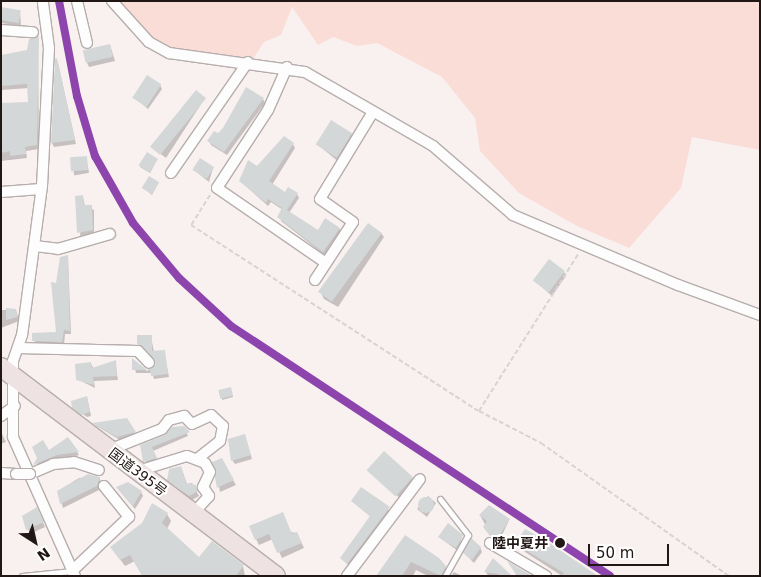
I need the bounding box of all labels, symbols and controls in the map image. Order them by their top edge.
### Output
street label: 国道395号 [106,445,170,499]
north arrow [10,517,60,567]
marker: 陸中夏井 [551,534,569,552]
scale bar [591,534,672,566]
place label: 陸中夏井 [492,535,548,551]
text: N [34,544,53,564]
text: 50 m [596,544,634,562]

